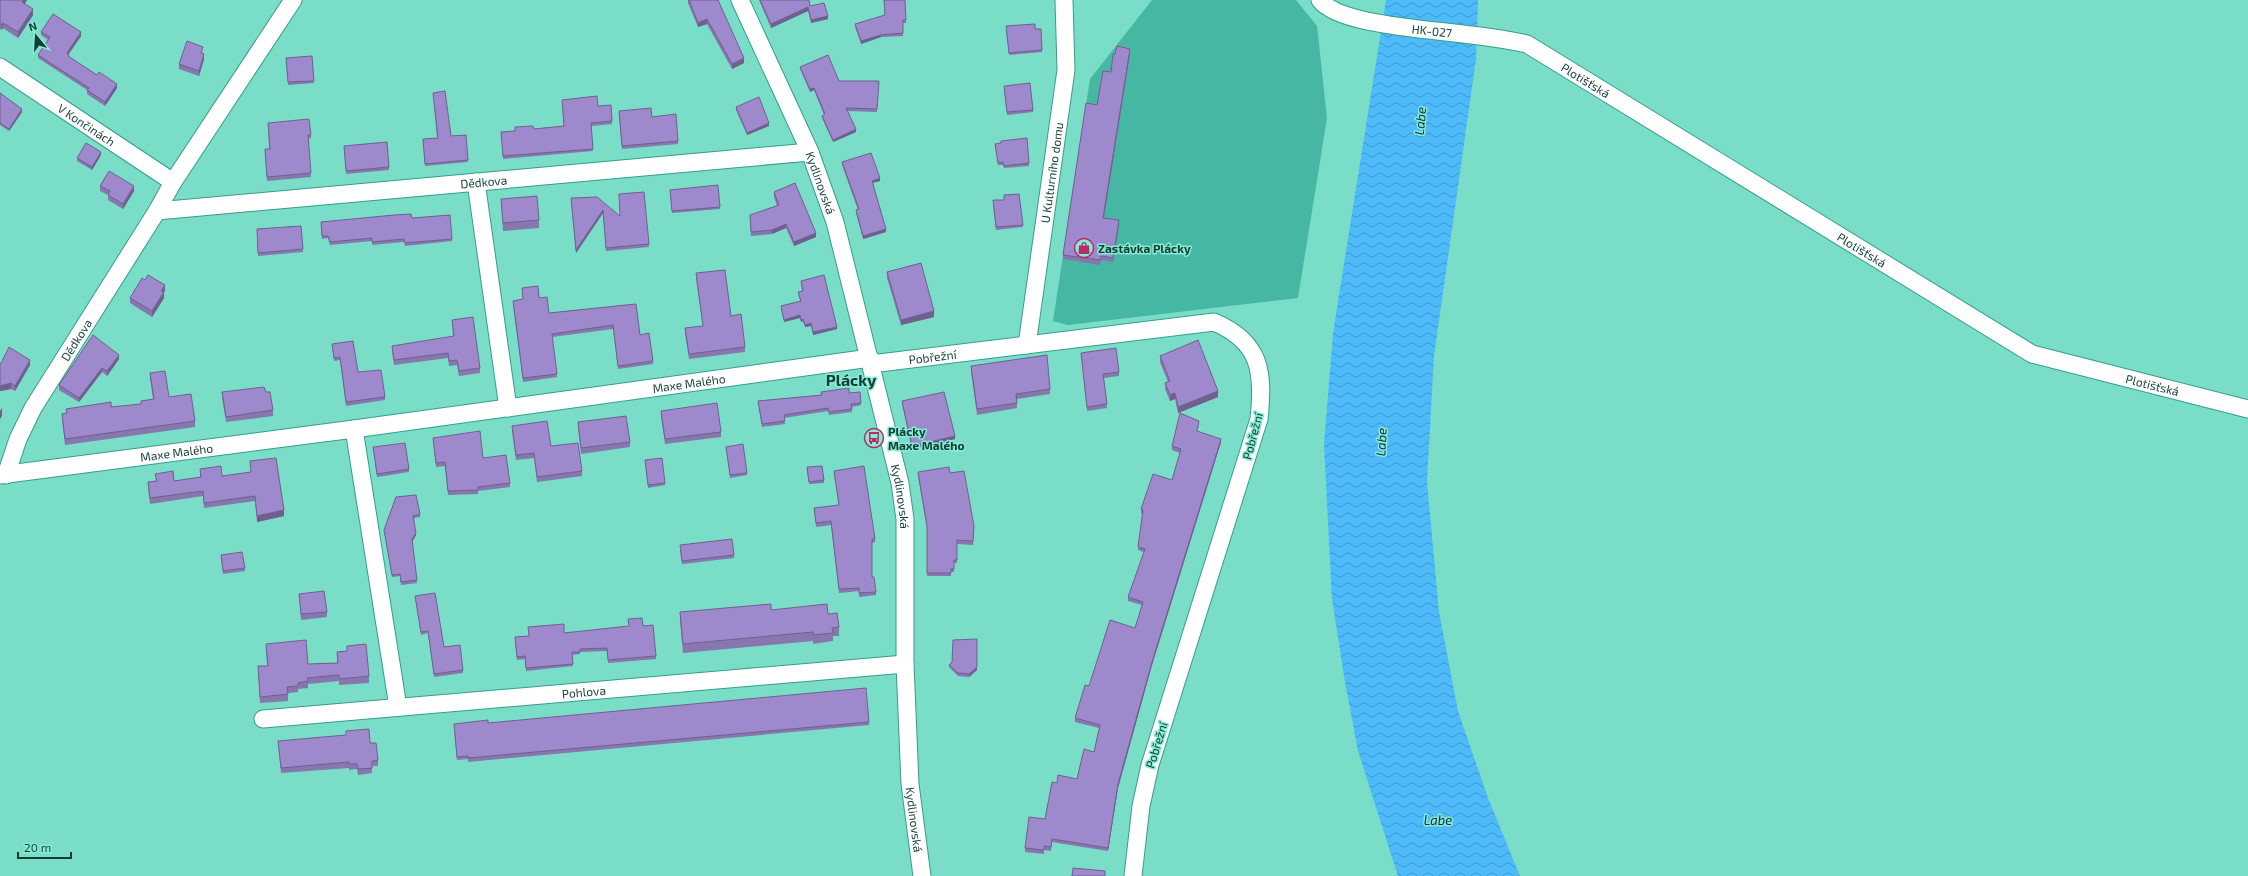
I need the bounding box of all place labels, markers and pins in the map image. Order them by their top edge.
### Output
shop icon: Zastávka Plácky [1073,237,1095,259]
place label: Zastávka Plácky [1098,241,1191,256]
place label: Plácky Maxe Malého [888,424,965,452]
bus stop icon: Plácky Maxe Malého [863,427,885,449]

